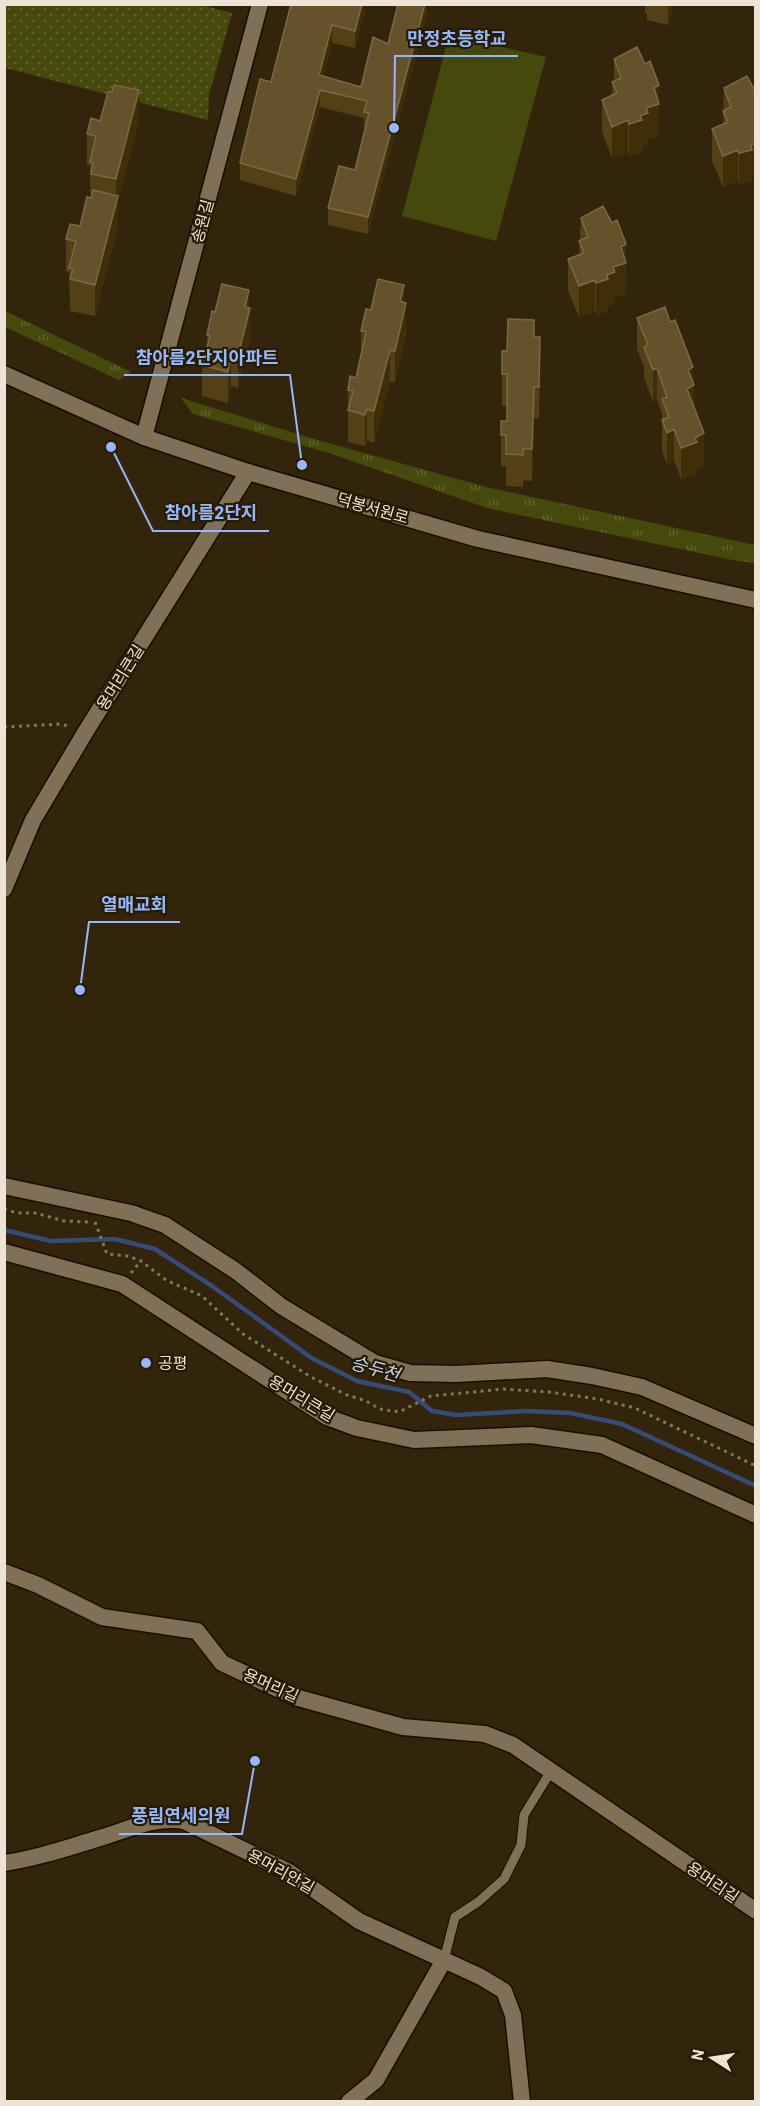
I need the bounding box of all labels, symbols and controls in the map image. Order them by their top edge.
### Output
callout: 만정초등학교 [395,20,518,56]
text: 만정초등학교 [407,27,507,49]
street label: 송원길 [187,197,216,245]
callout: 참아름2단지아파트 [124,339,290,375]
text: 참아름2단지아파트 [136,346,278,368]
street label: 덕봉서원로 [335,488,411,527]
callout: 참아름2단지 [153,495,269,531]
text: 참아름2단지 [165,501,257,523]
street label: 용머리큰길 [92,640,147,713]
callout: 열매교회 [89,886,180,922]
text: 열매교회 [101,893,167,915]
water label: 승두천 [348,1351,405,1386]
place label: 공평 [158,1353,187,1372]
marker: 공평 [139,1356,153,1370]
street label: 용머리큰길 [266,1370,339,1425]
street label: 용머리길 [240,1664,302,1705]
callout: 풍림연세의원 [119,1798,242,1834]
text: 풍림연세의원 [131,1804,231,1826]
street label: 용머리안길 [244,1844,318,1897]
street label: 용머리길 [684,1857,743,1906]
north arrow [682,2028,742,2088]
text: N [686,2048,707,2062]

